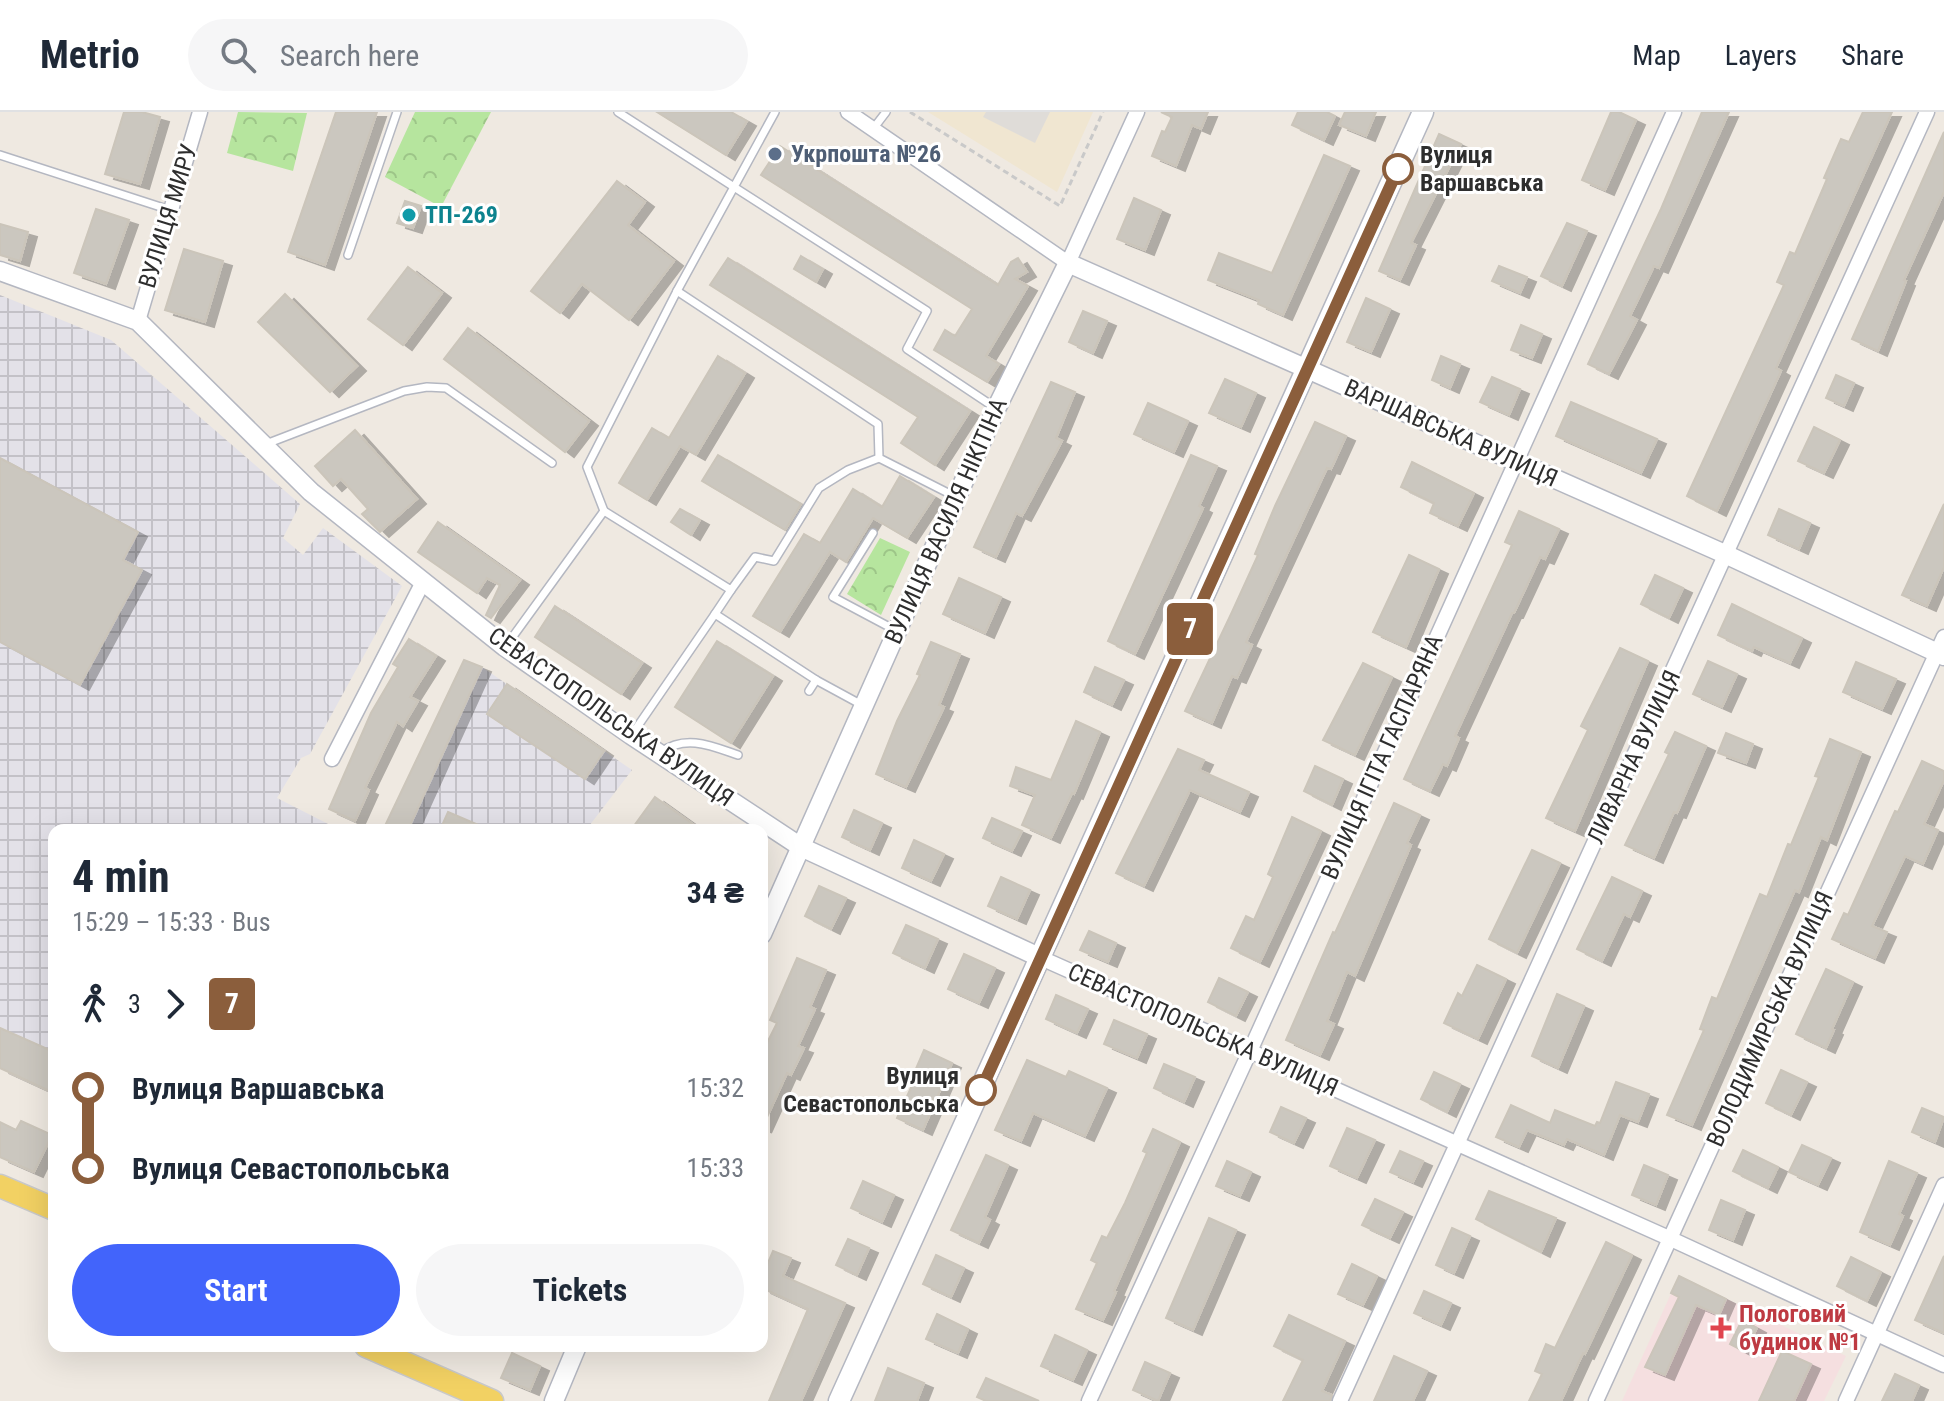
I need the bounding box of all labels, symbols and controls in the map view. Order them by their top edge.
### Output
search box [188,19,748,91]
text: Metrio [40,33,140,77]
icon: search [216,33,260,77]
text: Search here [280,38,419,73]
text: Map [1632,39,1681,72]
text: Layers [1725,39,1797,72]
text: Share [1841,39,1904,72]
place label: Укрпошта №26 [791,140,941,168]
street label: ВУЛИЦЯ МИРУ [133,141,203,291]
place label: Вулиця Варшавська [1420,141,1544,197]
marker: Укрпошта №26 [766,145,784,163]
marker: Вулиця Варшавська [1383,154,1413,184]
place label: ТП-269 [425,201,498,229]
marker: ТП-269 [400,206,418,224]
street label: ВАРШАВСЬКА ВУЛИЦЯ [1340,373,1562,493]
street label: ВУЛИЦЯ ВАСИЛЯ НІКІТІНА [879,394,1013,648]
line badge: 7 [1164,603,1216,655]
text: 7 [1183,612,1197,645]
street label: СЕВАСТОПОЛЬСЬКА ВУЛИЦЯ [483,622,739,812]
street label: ВУЛИЦЯ ІГІТА ГАСПАРЯНА [1315,630,1449,884]
street label: ЛИВАРНА ВУЛИЦЯ [1582,666,1686,848]
text: 4 min [72,851,170,903]
text: 34 ₴ [687,875,744,910]
street label: ВОЛОДИМИРСЬКА ВУЛИЦЯ [1701,887,1839,1151]
text: 15:29 – 15:33 · Bus [72,907,271,937]
street label: СЕВАСТОПОЛЬСЬКА ВУЛИЦЯ [1064,958,1342,1102]
icon: walk [72,982,116,1026]
icon: forward [153,982,197,1026]
text: 7 [225,987,239,1020]
text: 3 [128,989,141,1019]
place label: Вулиця Севастопольська [783,1062,959,1118]
text: Вулиця Варшавська [132,1071,384,1106]
text: 15:32 [687,1073,744,1103]
marker: Вулиця Севастопольська [966,1075,996,1105]
text: Вулиця Севастопольська [132,1151,450,1186]
text: 15:33 [687,1153,744,1183]
button: Start [72,1244,400,1336]
button: Tickets [416,1244,744,1336]
place label: Пологовий будинок №1 [1739,1300,1861,1356]
marker: Пологовий будинок №1 [1710,1317,1732,1339]

